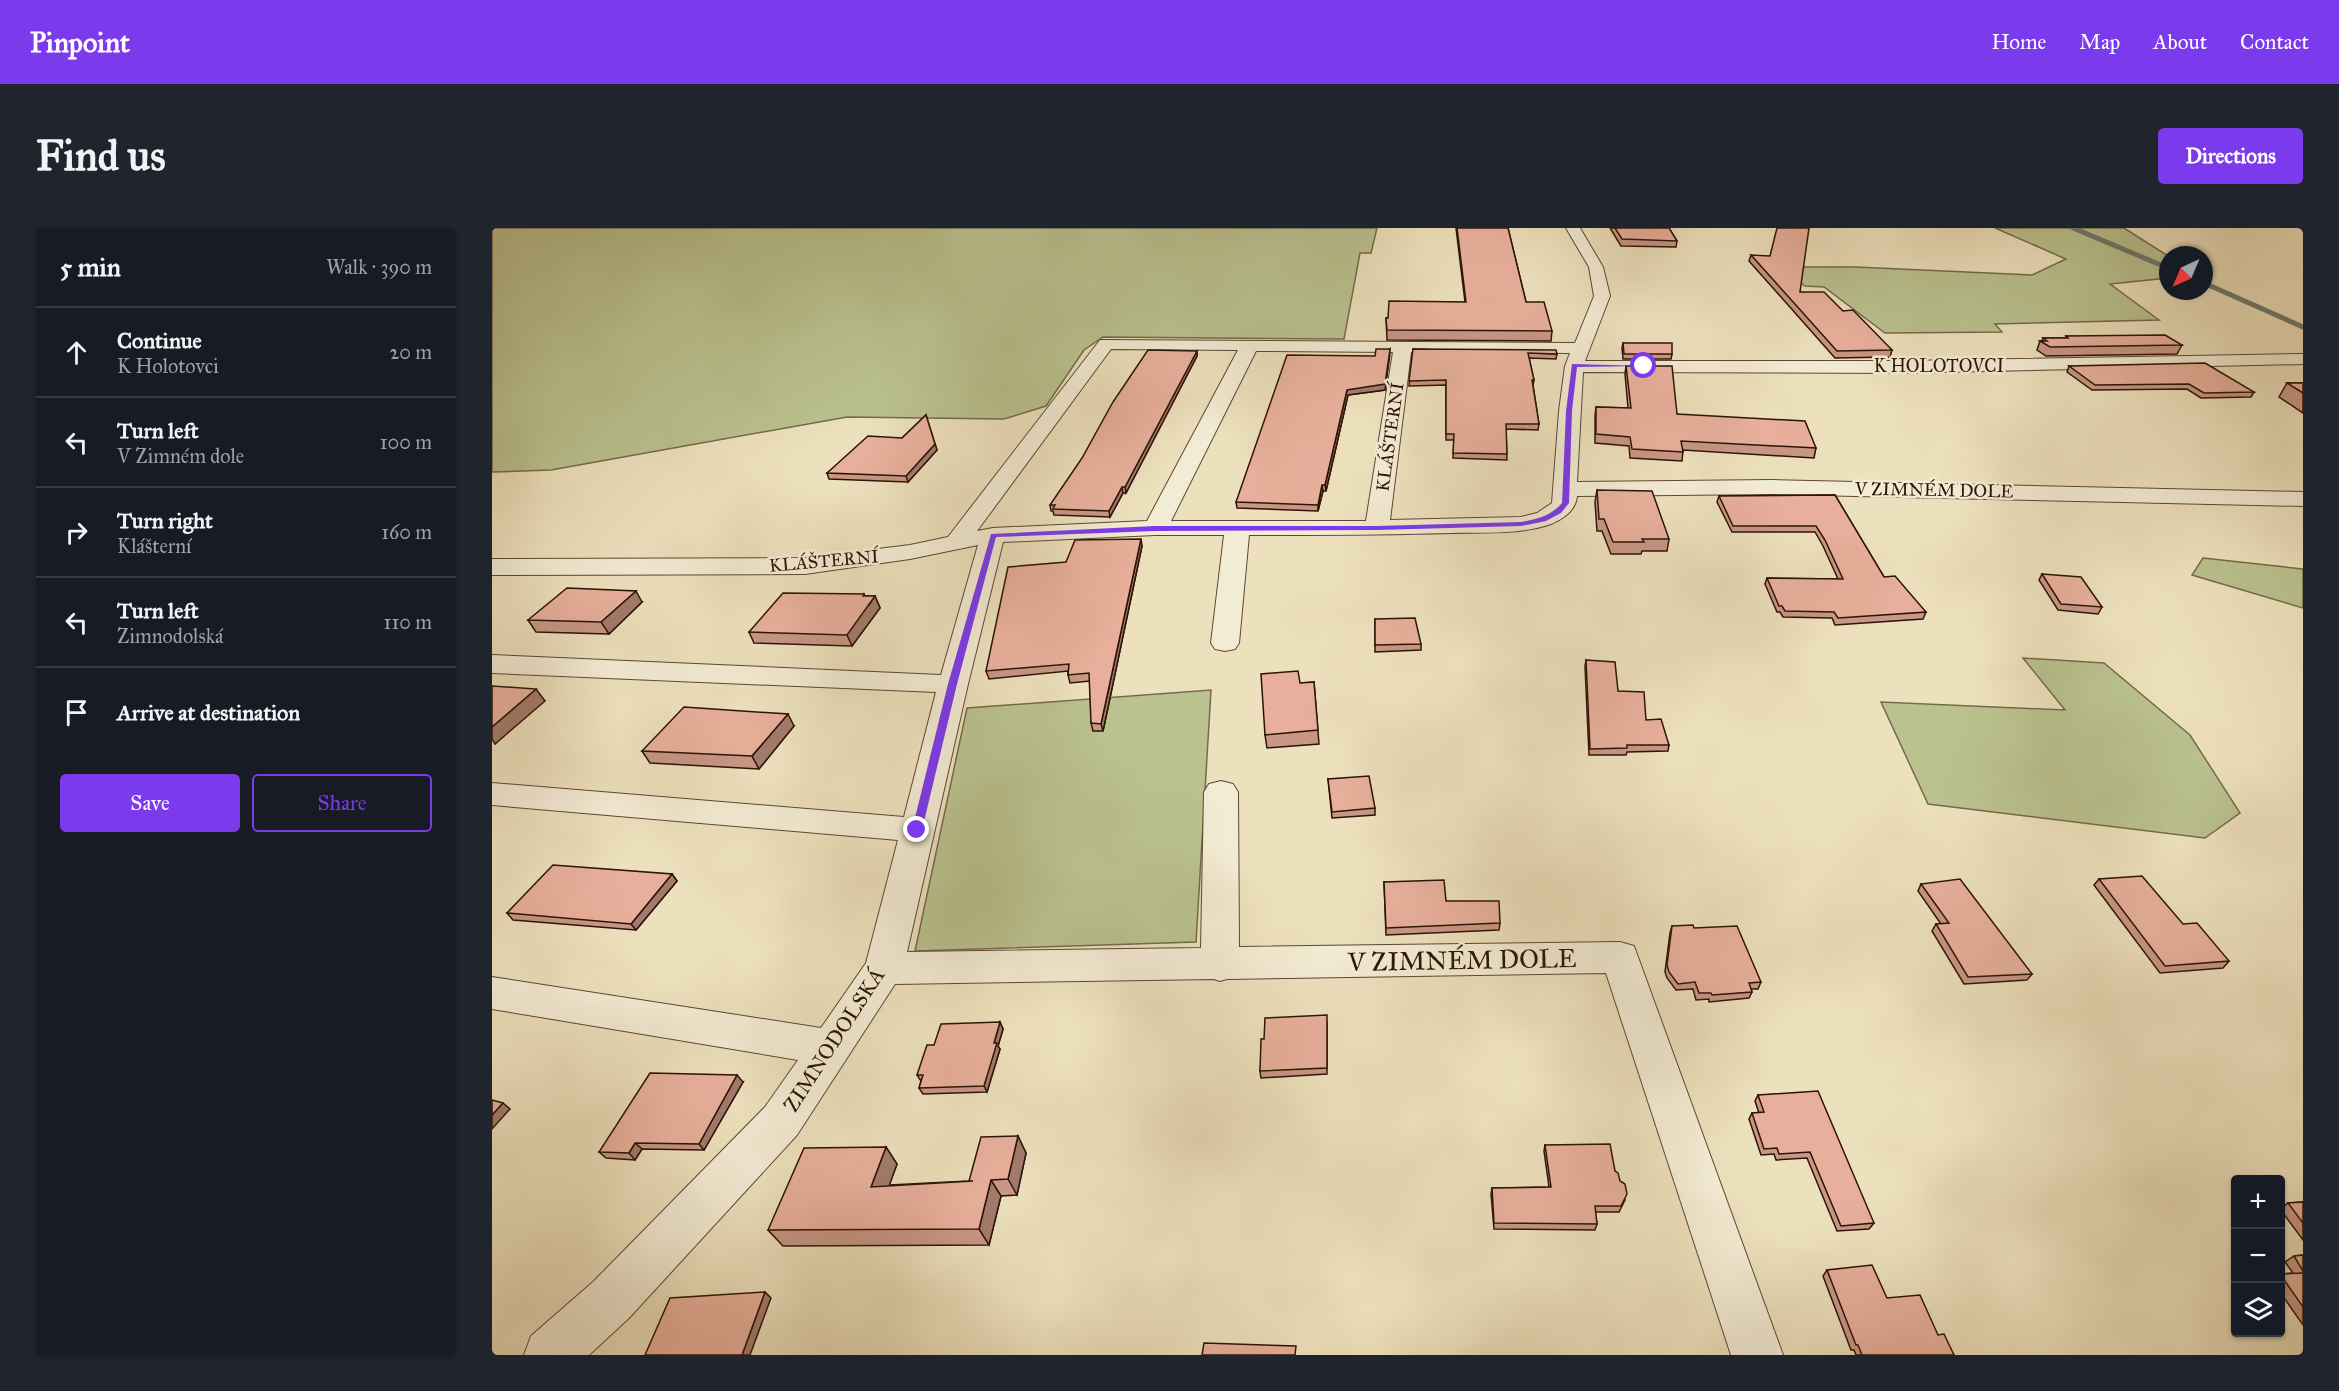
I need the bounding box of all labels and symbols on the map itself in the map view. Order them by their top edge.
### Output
north arrow [2159,246,2213,300]
route start [1630,352,1656,378]
street label: K HOLOTOVCI [1874,355,2004,377]
street label: KLÁŠTERNÍ [1369,380,1409,493]
street label: V ZIMNÉM DOLE [1854,476,2014,502]
street label: KLÁŠTERNÍ [768,543,880,577]
route end [903,816,929,842]
street label: V ZIMNÉM DOLE [1346,942,1577,978]
street label: ZIMNODOLSKÁ [778,963,890,1117]

